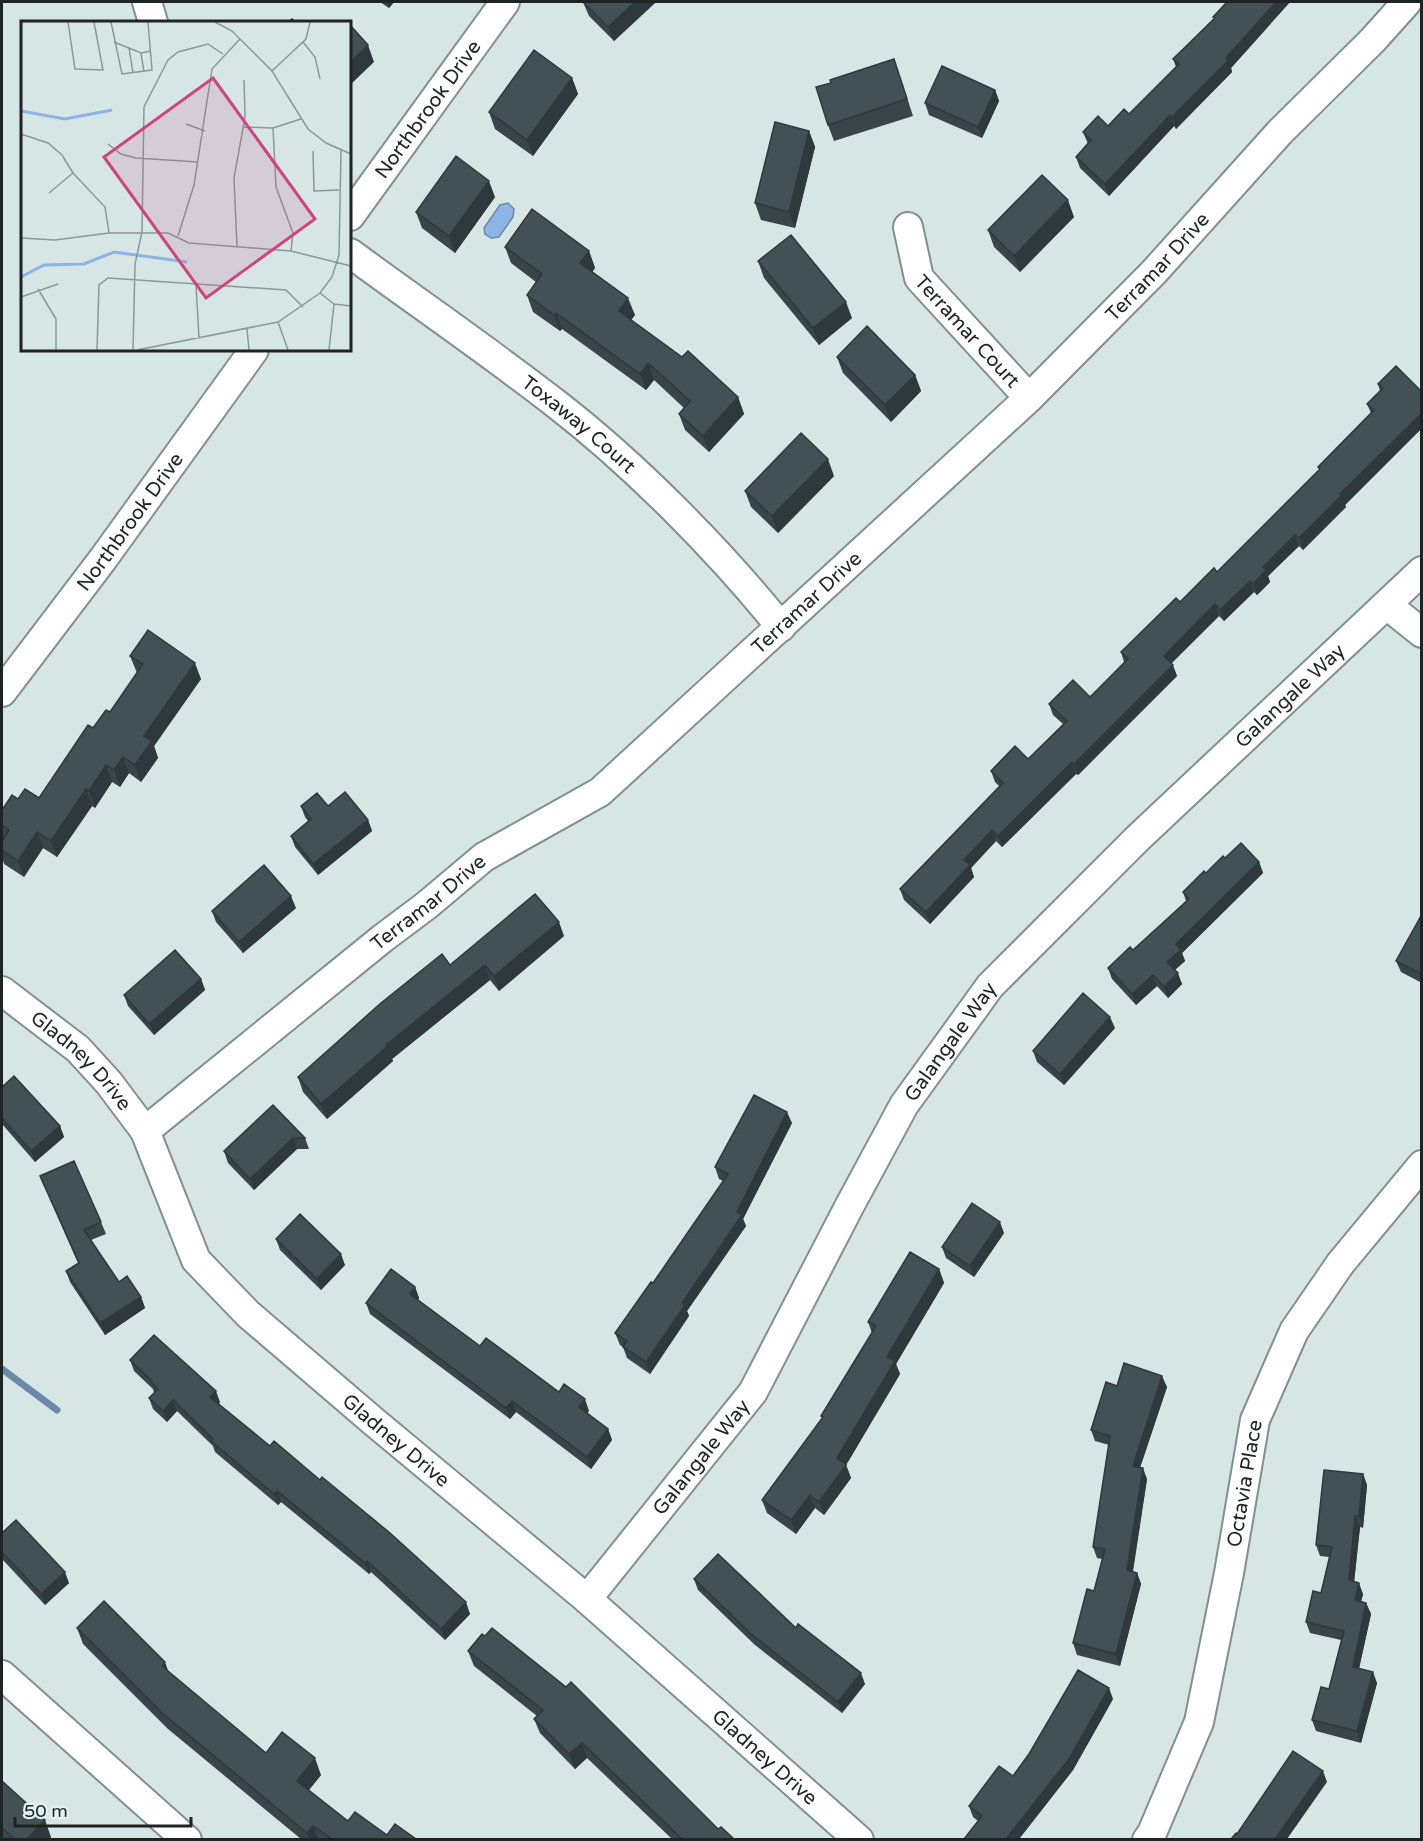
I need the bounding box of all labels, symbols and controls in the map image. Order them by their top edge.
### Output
inset map [21,21,351,351]
street label: Northbrook Drive [370,36,486,184]
street label: Terramar Drive [1101,208,1215,327]
street label: Terramar Court [909,270,1025,393]
street label: Toxaway Court [517,371,641,479]
street label: Northbrook Drive [72,448,189,596]
street label: Terramar Drive [747,547,867,660]
street label: Galangale Way [1231,639,1350,753]
street label: Terramar Drive [366,850,491,956]
street label: Galangale Way [900,978,1002,1106]
street label: Gladney Drive [26,1006,136,1115]
street label: Gladney Drive [337,1389,454,1493]
street label: Galangale Way [648,1395,755,1520]
street label: Octavia Place [1223,1418,1268,1549]
street label: Gladney Drive [707,1704,822,1810]
scale bar [15,1790,190,1828]
text: 50 m [24,1800,68,1822]

